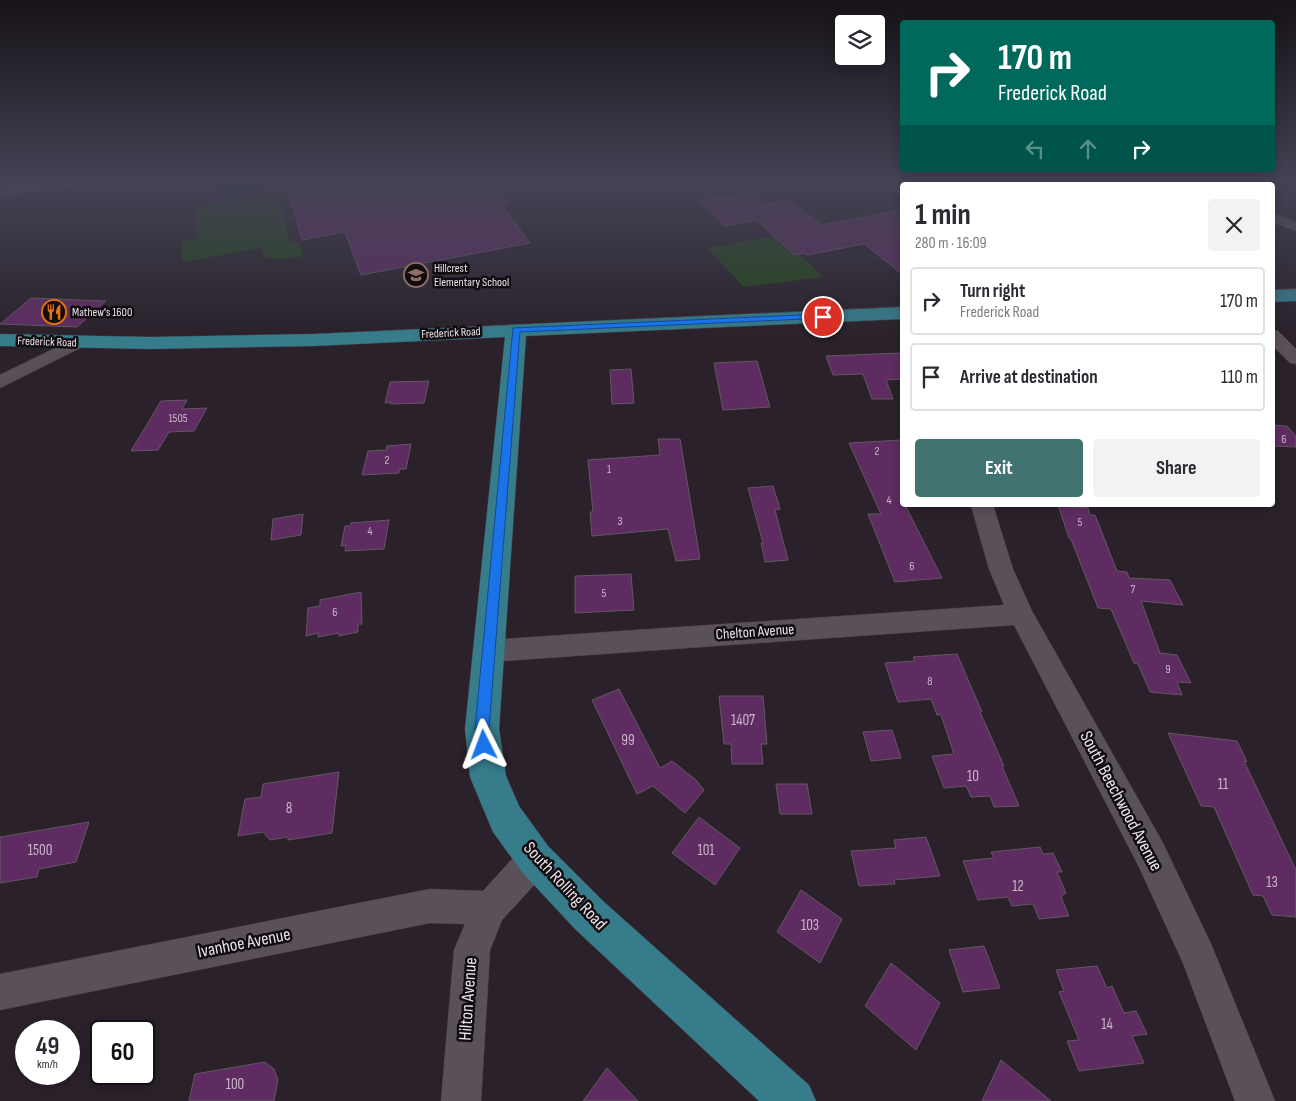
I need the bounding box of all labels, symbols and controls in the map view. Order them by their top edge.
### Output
map controls [835,15,885,65]
button: layers [835,15,885,65]
text: 170 m [998,37,1072,80]
icon: right [915,40,980,105]
text: Frederick Road [998,80,1107,107]
icon: left [1021,135,1049,163]
icon: ahead [1074,135,1102,163]
icon: right [1127,135,1155,163]
text: 1 min [915,197,971,233]
button: close [1208,199,1260,251]
text: 280 m · 16:09 [915,234,987,253]
place label: Hillcrest Elementary School [434,261,509,290]
school or university icon: Hillcrest Elementary School [403,262,429,288]
text: Turn right [960,280,1025,303]
icon: right [917,287,945,315]
text: 170 m [1220,290,1258,313]
pin [802,296,844,338]
restaurant icon: Mathew's 1600 [41,299,67,325]
icon: arrive [809,303,837,331]
text: Frederick Road [960,303,1039,322]
place label: Mathew's 1600 [72,305,132,320]
street label: Frederick Road [421,324,481,342]
street label: Frederick Road [17,333,77,351]
icon: arrive [917,363,945,391]
text: Arrive at destination [960,366,1098,389]
text: 110 m [1221,366,1258,389]
house number: 1505 [168,411,188,426]
house number: 6 [1281,432,1287,447]
button: Exit [915,439,1083,497]
button: Share [1093,439,1260,497]
house number: 2 [875,444,880,459]
house number: 2 [385,453,390,468]
house number: 1 [607,462,612,477]
house number: 4 [886,493,892,508]
house number: 3 [617,514,623,529]
house number: 5 [1078,515,1083,530]
house number: 4 [367,524,373,539]
house number: 6 [909,559,915,574]
house number: 7 [1131,582,1136,597]
house number: 5 [602,586,607,601]
house number: 6 [332,605,338,620]
street label: Chelton Avenue [715,620,795,644]
house number: 9 [1165,662,1171,677]
house number: 8 [927,674,933,689]
house number: 1407 [731,711,755,730]
position arrow [457,718,509,770]
street label: South Beechwood Avenue [1075,727,1167,875]
house number: 99 [621,731,635,750]
house number: 10 [967,767,979,786]
house number: 11 [1218,775,1229,794]
house number: 8 [286,799,292,818]
street label: South Rolling Road [519,838,611,934]
house number: 1500 [28,841,52,860]
house number: 101 [697,841,715,860]
house number: 13 [1266,873,1278,892]
house number: 12 [1012,877,1024,896]
house number: 103 [801,916,819,935]
street label: Ivanhoe Avenue [196,924,292,962]
street label: Hilton Avenue [455,957,481,1041]
house number: 14 [1101,1015,1113,1034]
speed limit sign: 60 [90,1020,155,1085]
text: 49 [36,1031,59,1062]
text: km/h [37,1057,58,1072]
house number: 100 [226,1075,244,1094]

